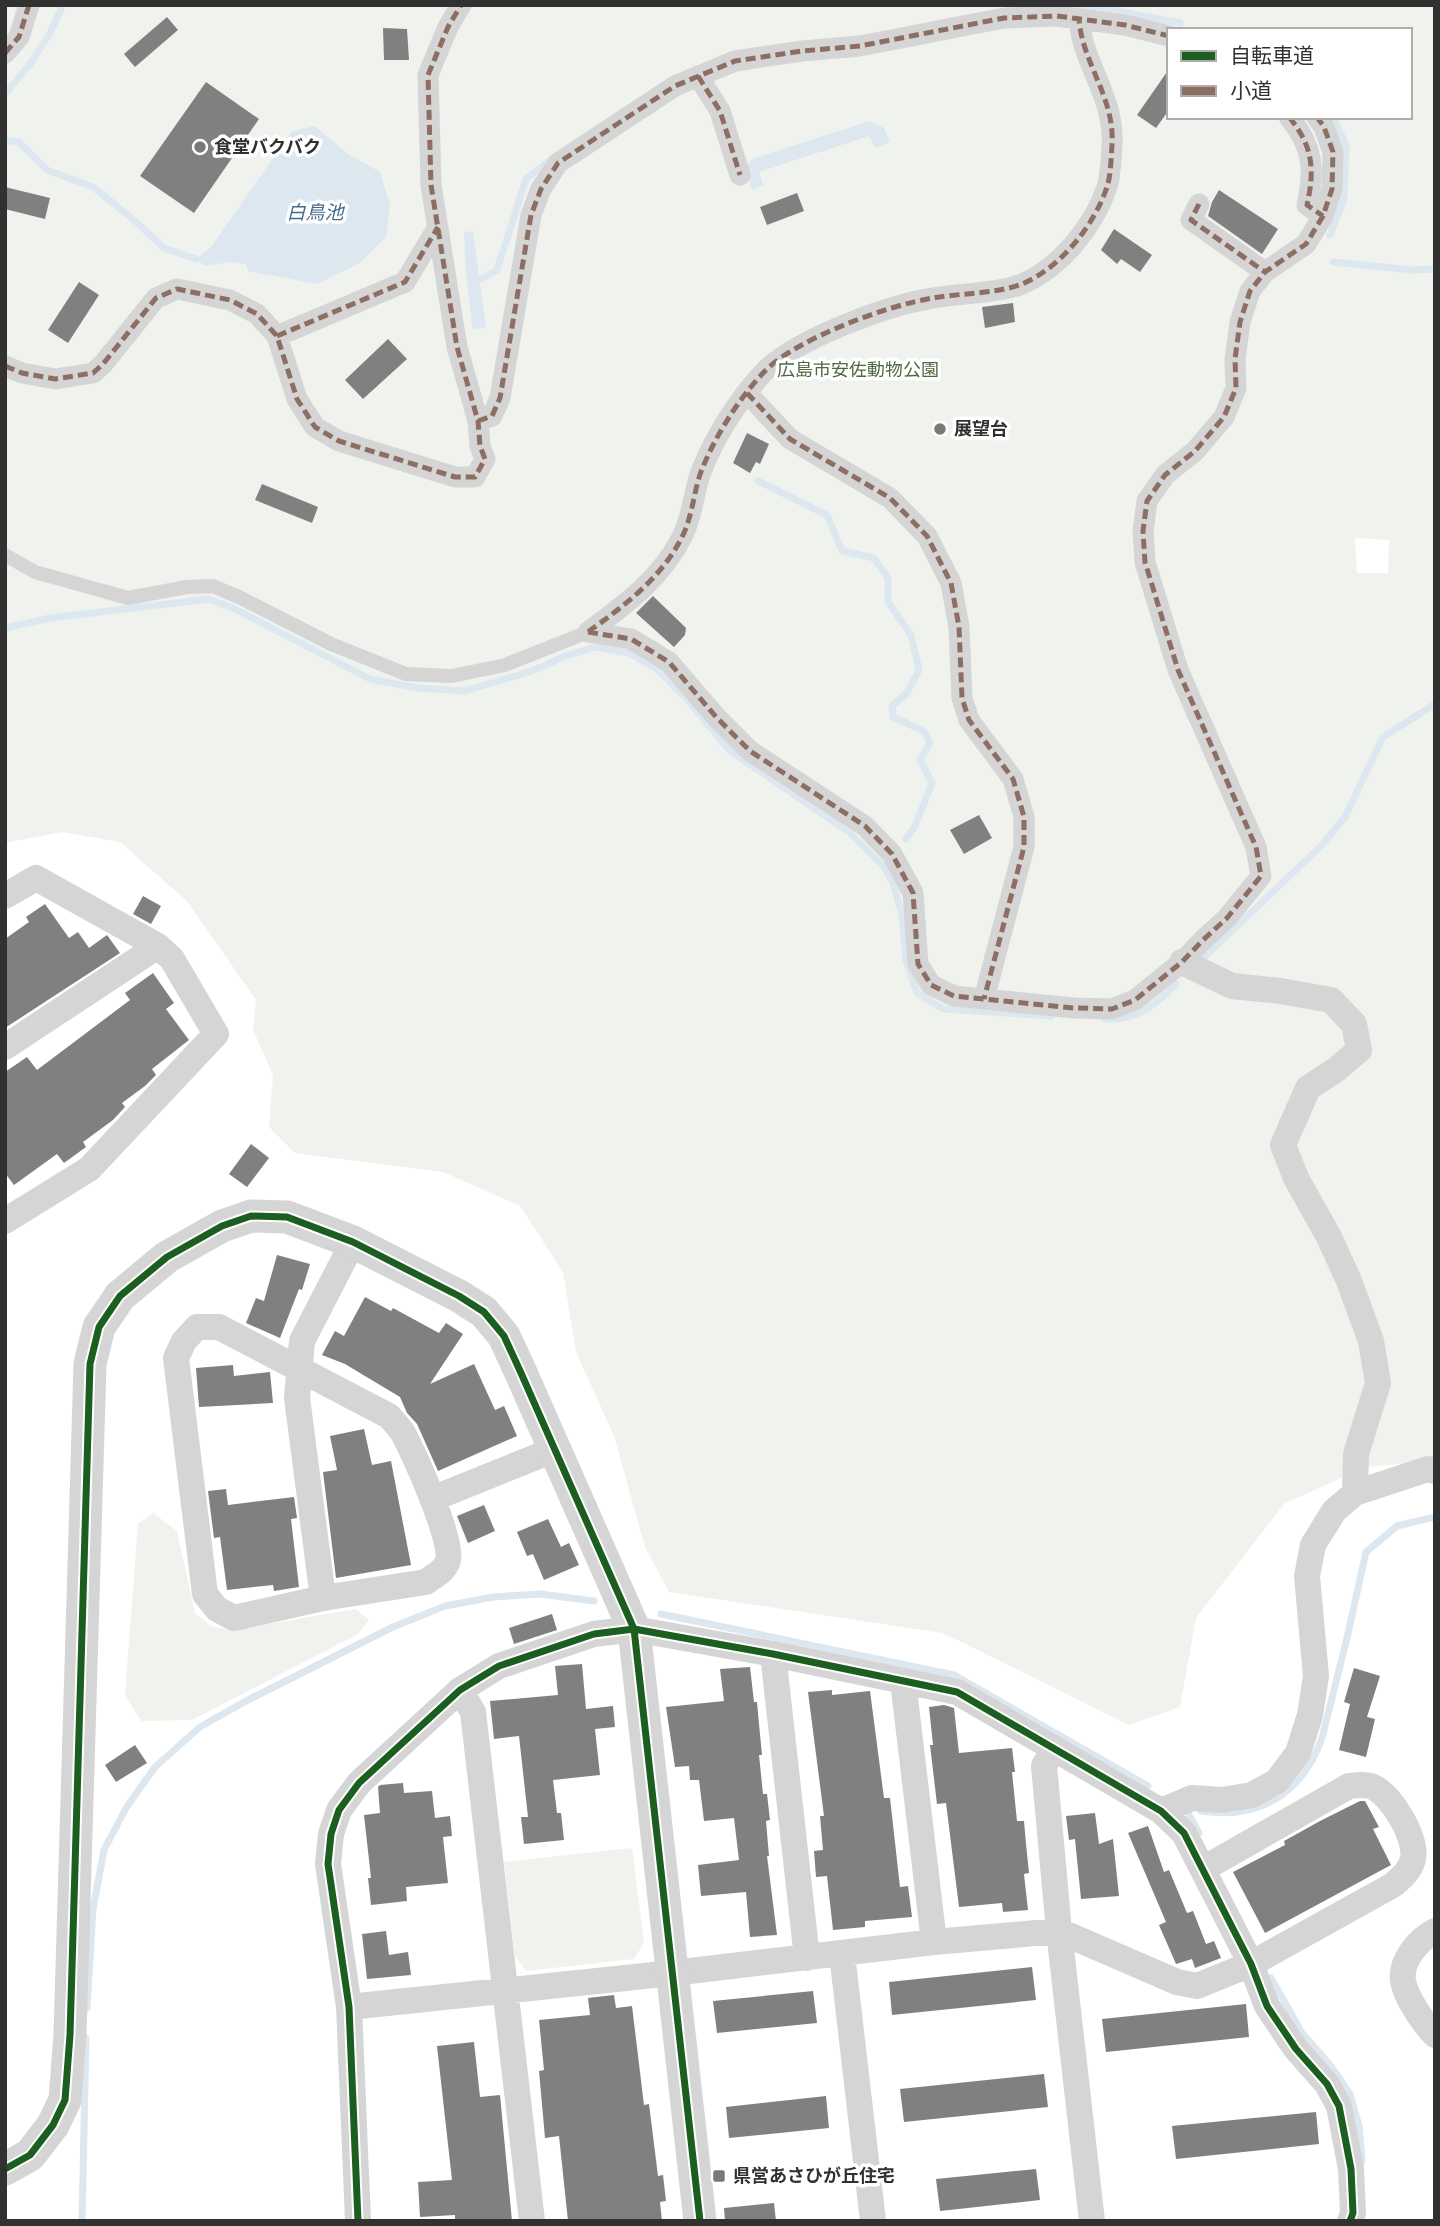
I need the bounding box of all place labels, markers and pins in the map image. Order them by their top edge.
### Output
place label: 食堂バクバク [214,137,321,157]
marker: 食堂バクバク [192,139,208,155]
place label: 展望台 [954,419,1008,439]
marker: 展望台 [932,421,948,437]
place label: 県営あさひが丘住宅 [733,2166,895,2186]
marker: 県営あさひが丘住宅 [711,2168,727,2184]

